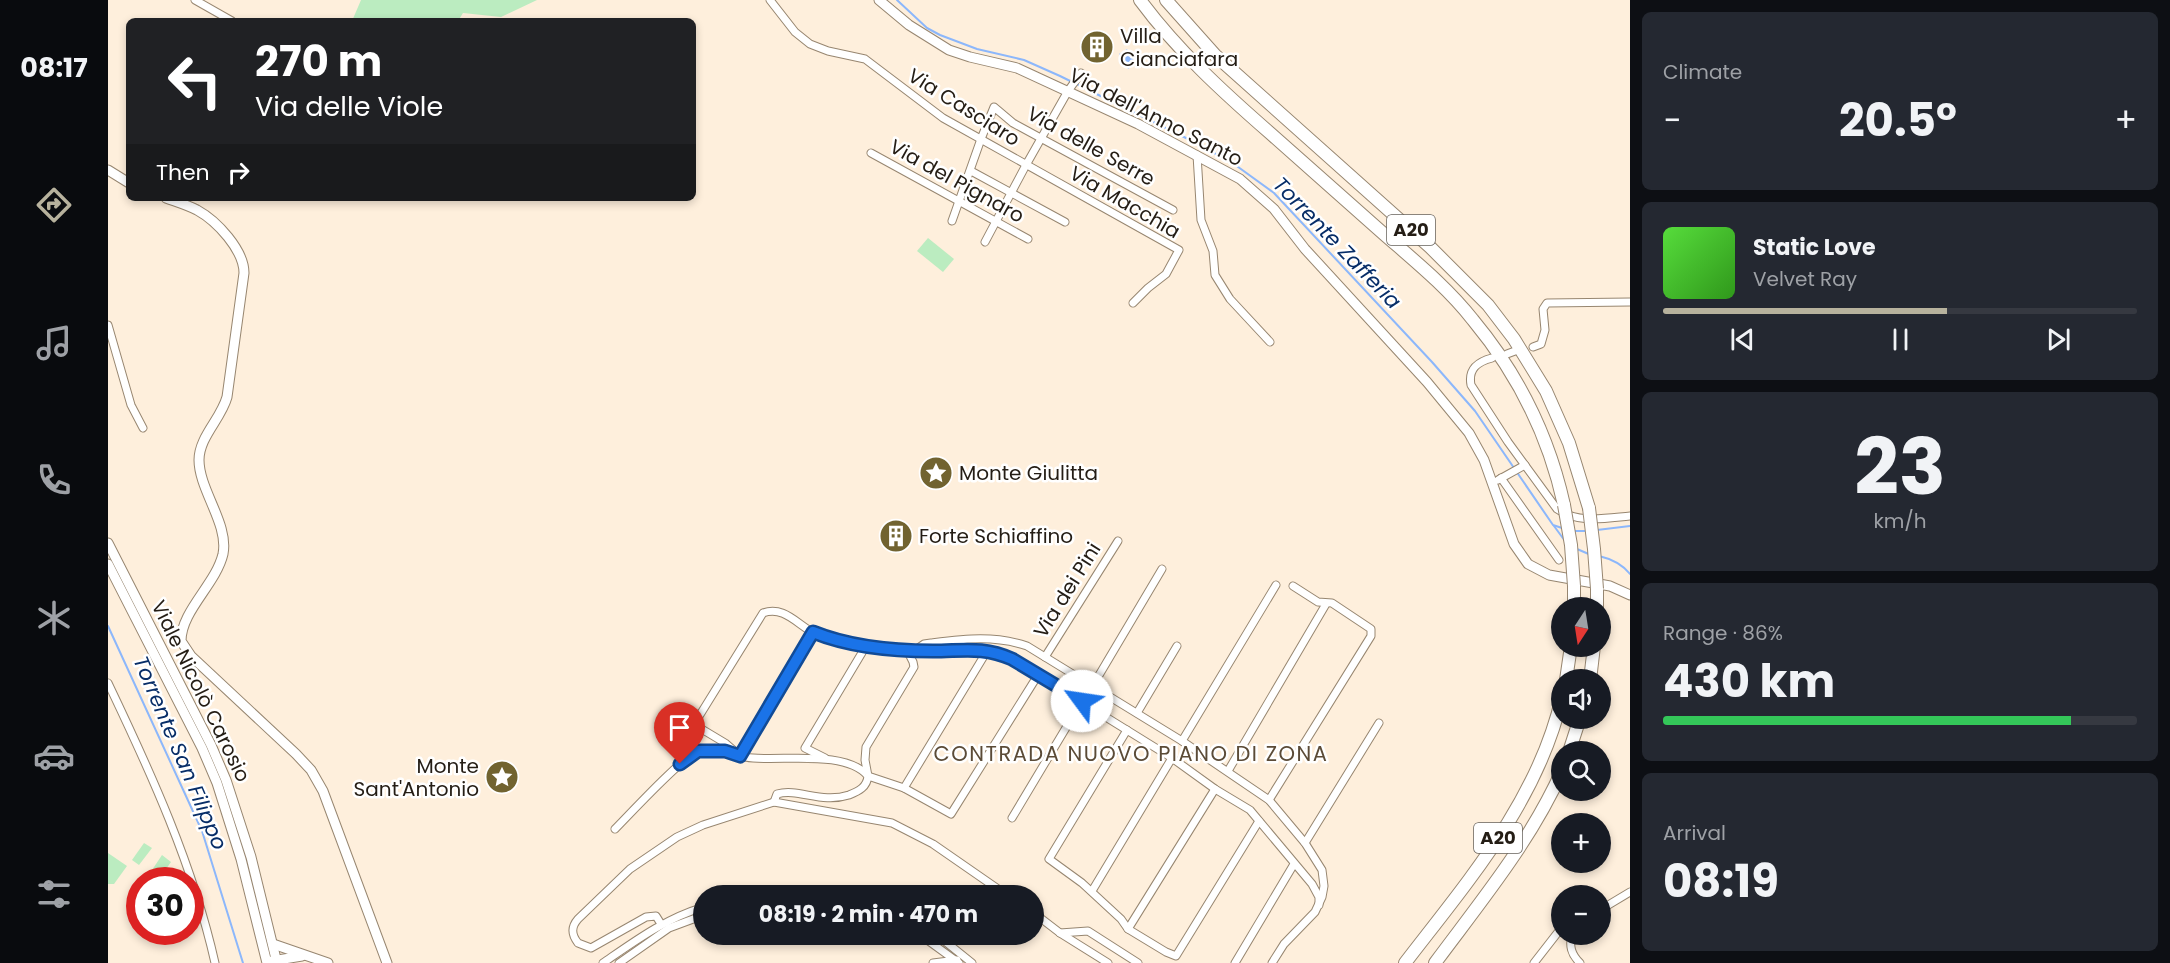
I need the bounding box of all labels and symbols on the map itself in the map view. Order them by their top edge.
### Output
place label: Villa Cianciafara [1120,22,1238,73]
building icon: Villa Cianciafara [1079,29,1115,65]
street label: Via Casciaro [902,61,1026,153]
street label: Via dell'Anno Santo [1064,61,1248,173]
street label: Via delle Serre [1022,99,1160,193]
street label: Via del Pignaro [885,132,1029,230]
street label: Via Macchia [1064,159,1186,245]
water label: Torrente Zafferia [1267,170,1408,315]
road number: A20 [1387,215,1435,245]
place icon: Monte Giulitta [918,455,954,491]
place label: Monte Giulitta [959,459,1098,487]
building icon: Forte Schiaffino [878,518,914,554]
place label: Forte Schiaffino [919,522,1073,550]
street label: Via dei Pini [1027,537,1107,643]
street label: Viale Nicolò Carosio [145,595,257,787]
north arrow [1551,597,1611,657]
water label: Torrente San Filippo [126,651,234,854]
position arrow [1050,669,1114,733]
pin [654,702,705,764]
district label: CONTRADA NUOVO PIANO DI ZONA [934,739,1328,768]
place label: Monte Sant'Antonio [354,752,479,803]
place icon: Monte Sant'Antonio [484,759,520,795]
road number: A20 [1474,823,1522,853]
speed limit sign: 30 [126,867,204,945]

